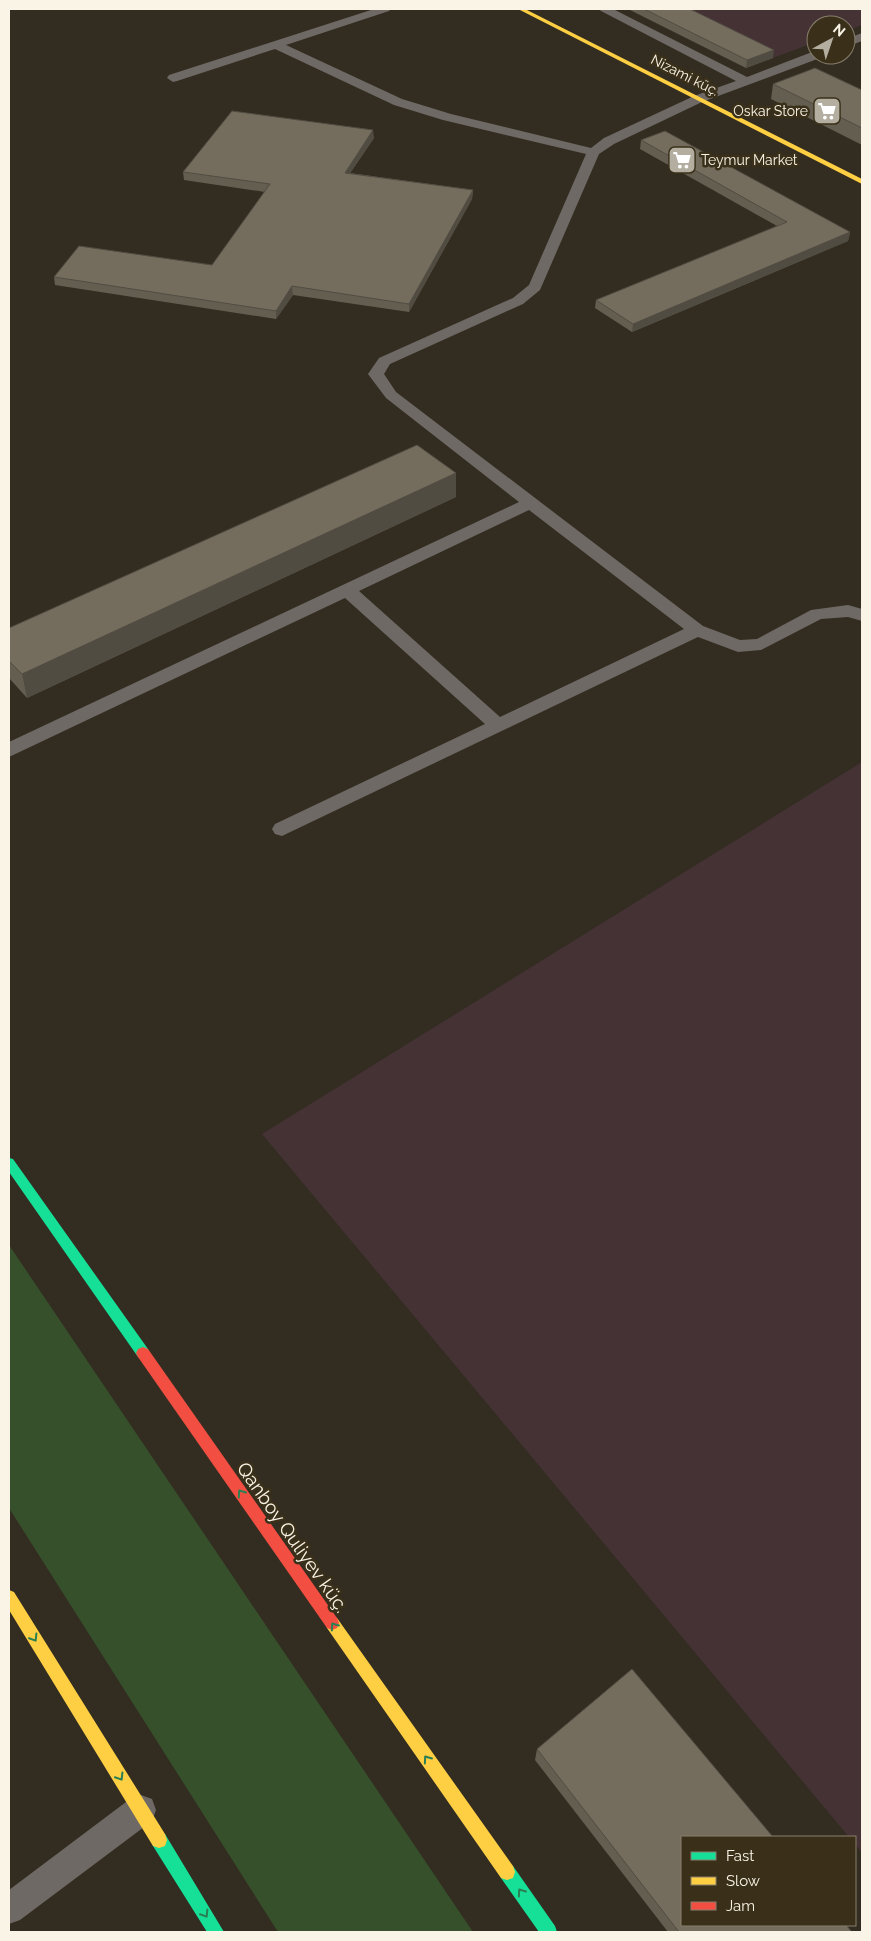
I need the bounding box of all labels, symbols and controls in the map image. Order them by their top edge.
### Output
north arrow [806,15,856,65]
text: N [830,20,849,40]
street label: Nizami küç. [648,51,722,99]
supermarket icon: Oskar Store [812,96,842,126]
place label: Oskar Store [733,103,808,119]
supermarket icon: Teymur Market [667,145,697,175]
place label: Teymur Market [701,152,798,168]
street label: Qanboy Quliyev küç. [233,1458,353,1616]
one-way arrow [238,1489,247,1499]
one-way arrow [331,1622,340,1632]
one-way arrow [28,1633,38,1642]
one-way arrow [424,1755,433,1765]
one-way arrow [113,1771,123,1780]
legend [681,1836,856,1926]
text: Fast [726,1847,754,1865]
text: Slow [726,1872,760,1890]
one-way arrow [518,1889,527,1898]
text: Jam [726,1897,755,1915]
one-way arrow [199,1909,209,1918]

